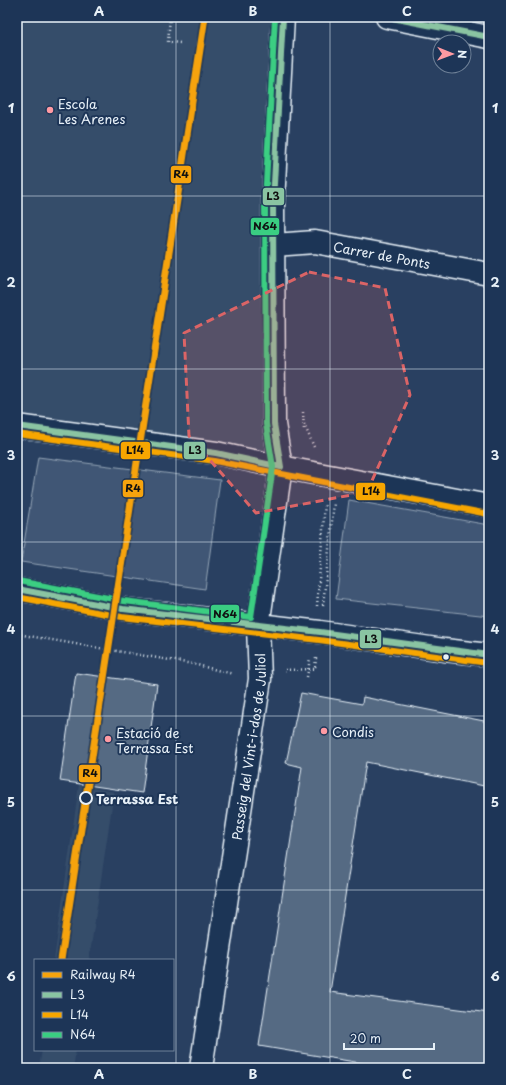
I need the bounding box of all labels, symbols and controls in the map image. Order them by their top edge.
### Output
text: A [94,1,104,20]
text: B [249,1,258,20]
text: C [402,1,412,20]
north arrow [432,34,472,74]
text: N [454,50,471,59]
place label: Escola Les Arenes [58,94,126,128]
text: 1 [8,98,14,117]
text: 1 [492,98,498,117]
marker: Escola Les Arenes [45,105,55,115]
line badge: R4 [170,165,192,184]
text: R4 [173,165,189,182]
line badge: L3 [262,187,285,206]
text: L3 [266,187,280,204]
line badge: N64 [250,217,280,236]
text: N64 [253,217,277,234]
street label: Carrer de Ponts [332,236,432,272]
text: 2 [6,272,16,291]
text: 2 [490,272,500,291]
line badge: L14 [120,441,151,460]
text: L14 [126,441,145,458]
line badge: L3 [183,441,206,460]
text: L3 [188,441,202,458]
text: 3 [7,445,16,464]
text: 3 [491,445,500,464]
line badge: R4 [122,479,144,498]
text: R4 [125,479,141,496]
line badge: L14 [355,482,386,501]
text: L14 [362,482,381,499]
line badge: N64 [210,604,240,623]
text: N64 [213,605,237,622]
text: 4 [7,619,16,638]
text: 4 [491,619,500,638]
line badge: L3 [359,629,382,649]
text: L3 [364,630,378,647]
unlabelled marker [441,652,451,662]
street label: Passeig del Vint-i-dos de Juliol [226,653,269,841]
place label: Condis [332,722,374,741]
place label: Estació de Terrassa Est [116,723,194,757]
marker: Condis [319,726,329,736]
marker: Estació de Terrassa Est [103,734,113,744]
line badge: R4 [78,764,101,783]
text: R4 [82,764,98,781]
place label: Terrassa Est [96,789,179,808]
marker: Terrassa Est [79,791,93,805]
text: 5 [7,792,15,811]
text: 5 [491,792,499,811]
legend [34,959,174,1051]
text: Railway R4 [70,965,136,983]
text: 6 [6,966,16,985]
text: 6 [490,966,500,985]
text: L3 [70,985,85,1003]
text: L14 [70,1005,89,1023]
text: N64 [70,1025,96,1043]
scale bar [344,1025,434,1051]
text: 20 m [350,1029,381,1047]
text: A [94,1064,104,1083]
text: B [249,1064,258,1083]
text: C [402,1064,412,1083]

